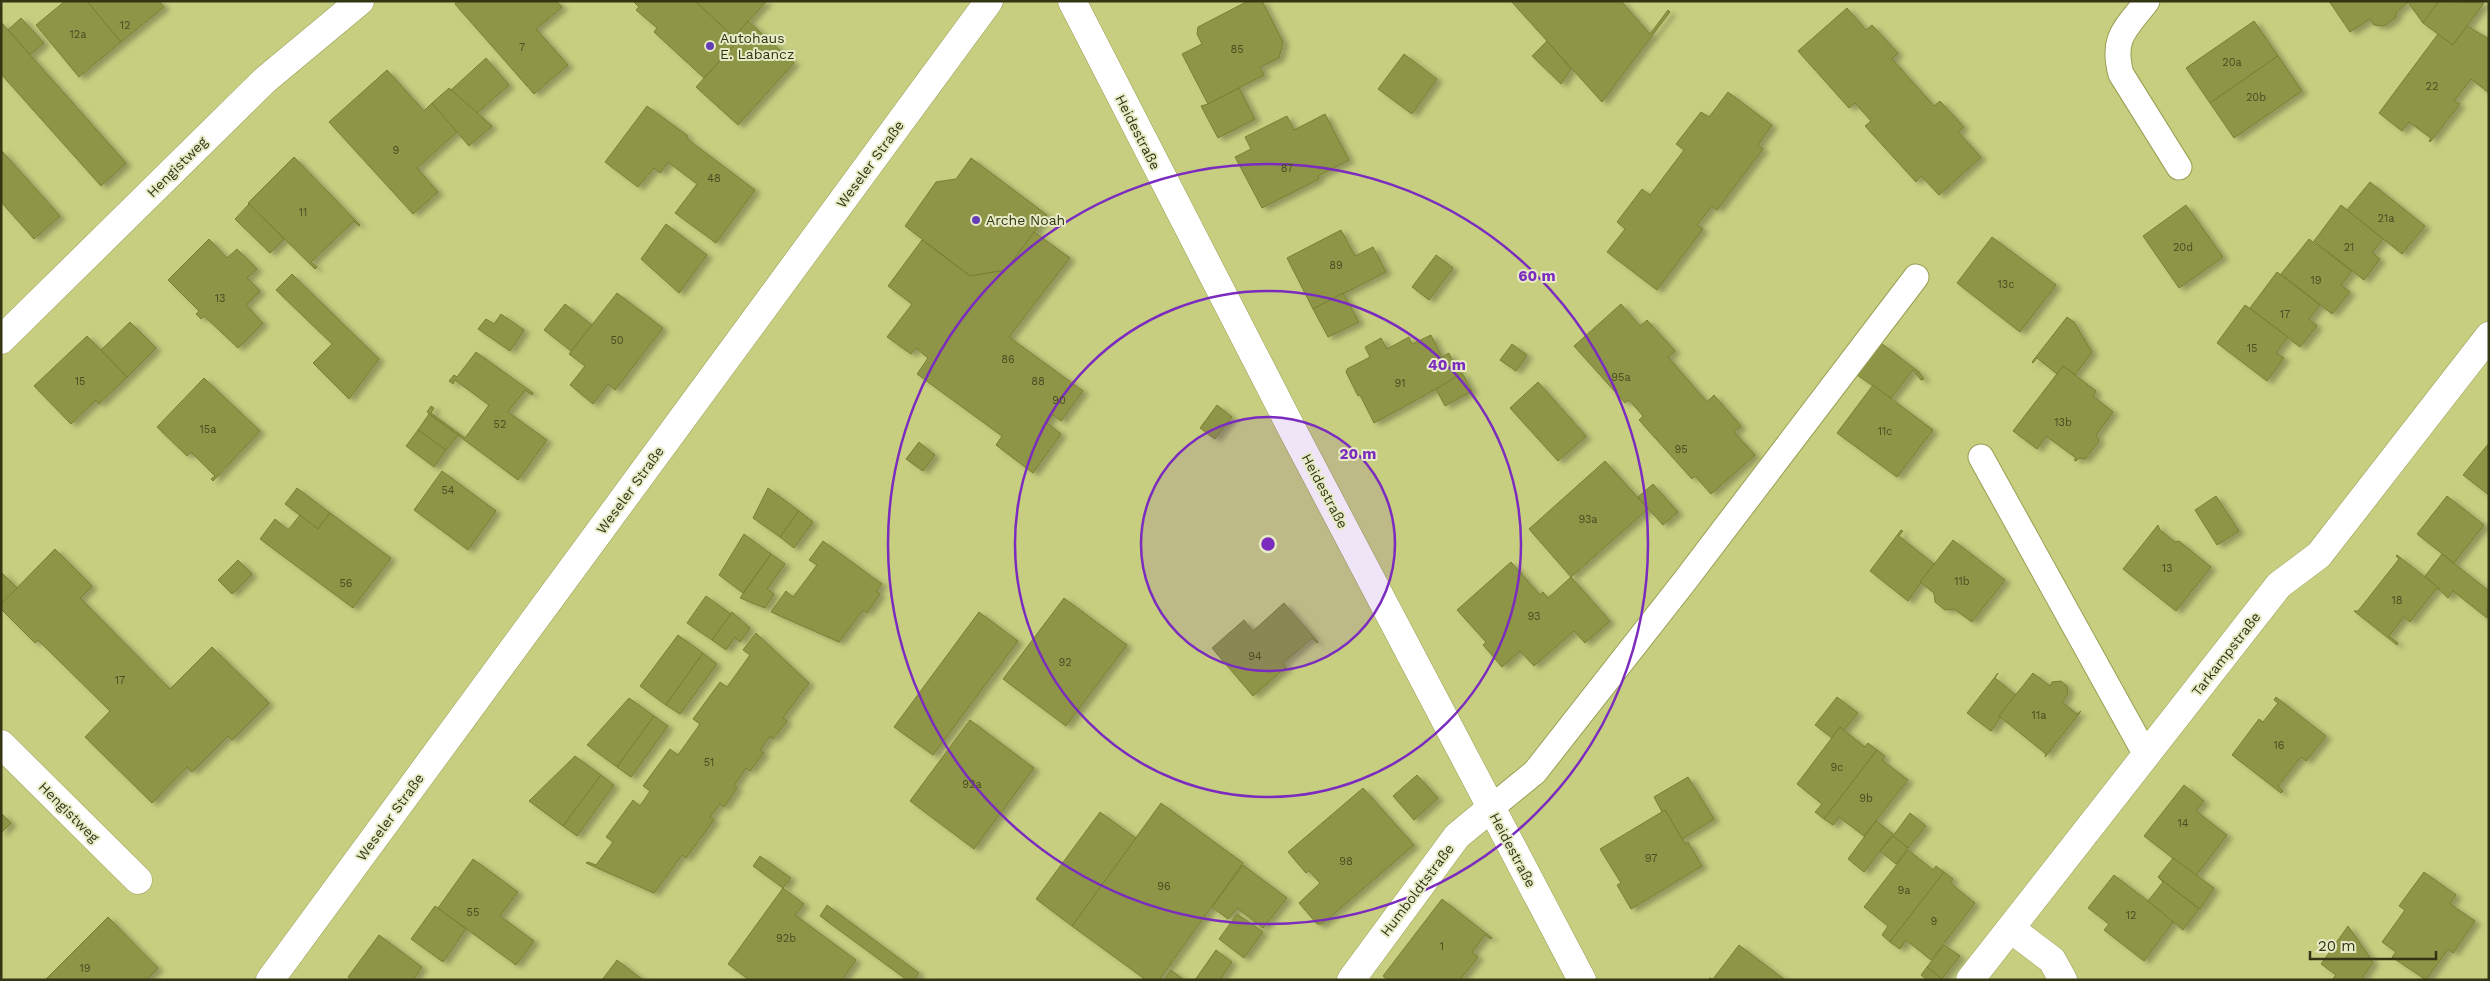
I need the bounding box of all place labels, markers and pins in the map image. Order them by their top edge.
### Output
place label: Autohaus E. Labancz [720,30,794,62]
marker: Autohaus E. Labancz [704,40,716,52]
place label: Arche Noah [986,212,1065,228]
marker: Arche Noah [970,214,982,226]
centre of rings [1259,535,1277,553]

